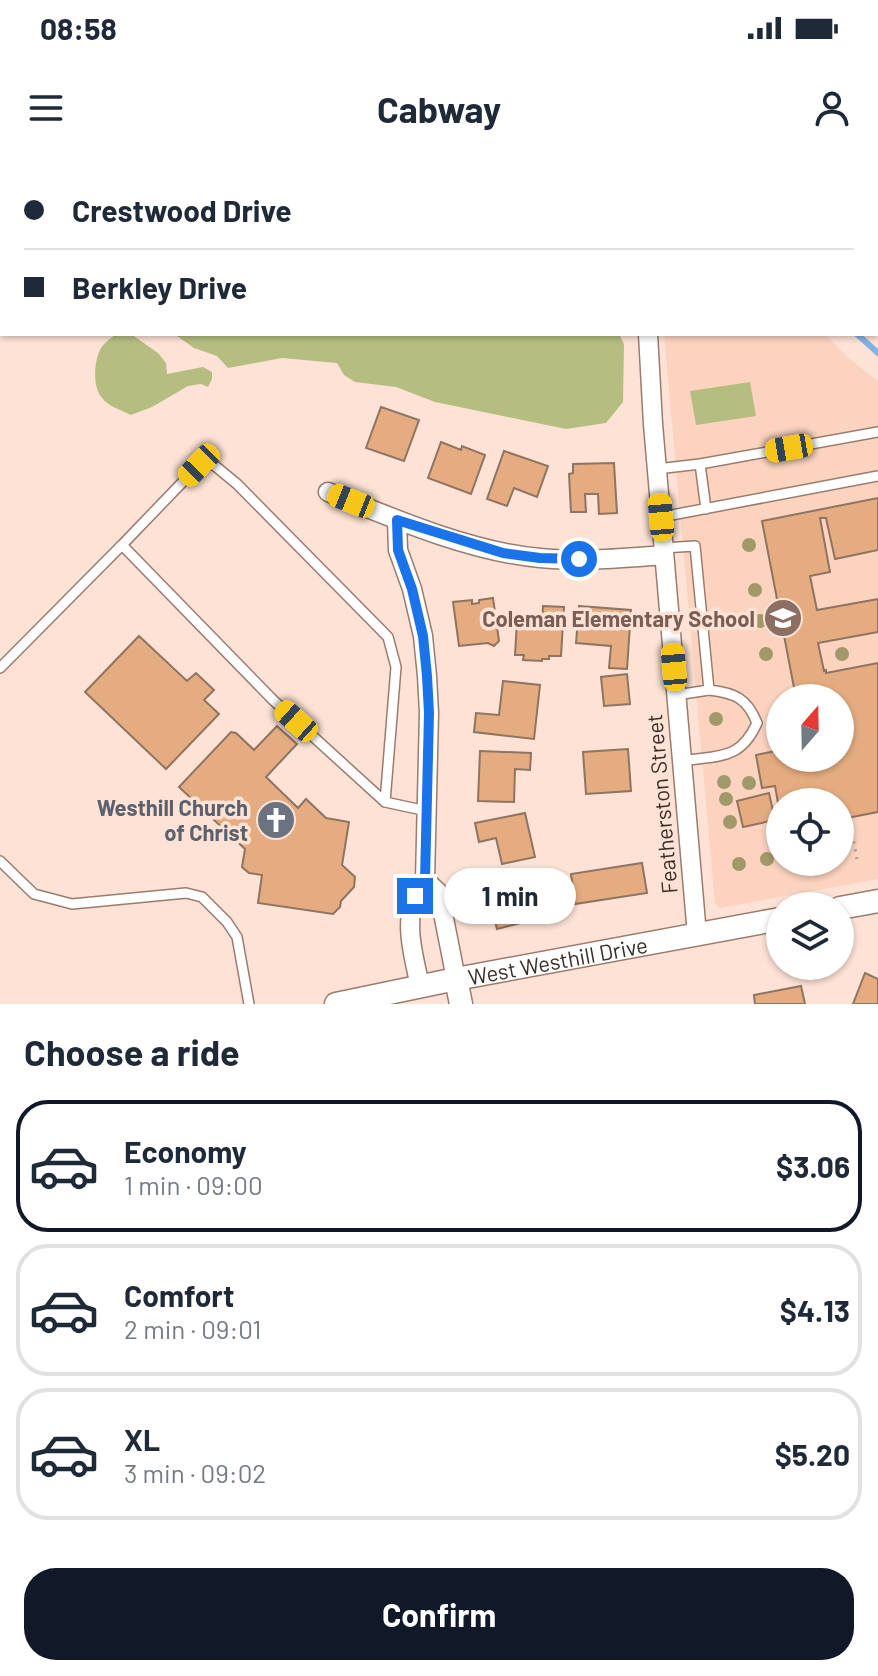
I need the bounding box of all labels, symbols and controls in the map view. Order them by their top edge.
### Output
text: 08:58 [40,10,117,46]
icon: menu [24,86,68,130]
icon: person [810,86,854,130]
text: Cabway [377,87,501,130]
text: Crestwood Drive [72,192,292,228]
text: Berkley Drive [72,269,247,305]
car [763,432,815,464]
car [174,439,224,491]
car [324,481,378,521]
car [647,492,675,542]
route start [561,541,597,577]
school or university icon: Coleman Elementary School [762,597,804,639]
place label: Coleman Elementary School [482,605,755,631]
car [660,642,688,692]
north arrow [766,684,854,772]
map controls [766,684,854,980]
car [270,696,322,746]
street label: Featherston Street [640,713,682,895]
button: locate [766,788,854,876]
place label: Westhill Church of Christ [97,794,248,845]
church icon: Westhill Church of Christ [255,799,297,841]
callout: 1 min [443,868,575,924]
route end [397,878,433,914]
text: 1 min [482,880,538,911]
button: layers [766,892,854,980]
street label: West Westhill Drive [466,931,650,990]
text: Choose a ride [24,1030,240,1073]
icon: car [28,1130,100,1202]
text: Economy [124,1133,247,1169]
text: $3.06 [776,1148,850,1184]
text: 1 min · 09:00 [124,1169,263,1200]
icon: car [28,1274,100,1346]
text: Comfort [124,1277,234,1313]
text: $4.13 [780,1292,850,1328]
text: 2 min · 09:01 [124,1313,261,1344]
icon: car [28,1418,100,1490]
text: XL [124,1421,160,1457]
text: $5.20 [775,1436,850,1472]
text: 3 min · 09:02 [124,1457,266,1488]
button: Confirm [24,1568,854,1660]

